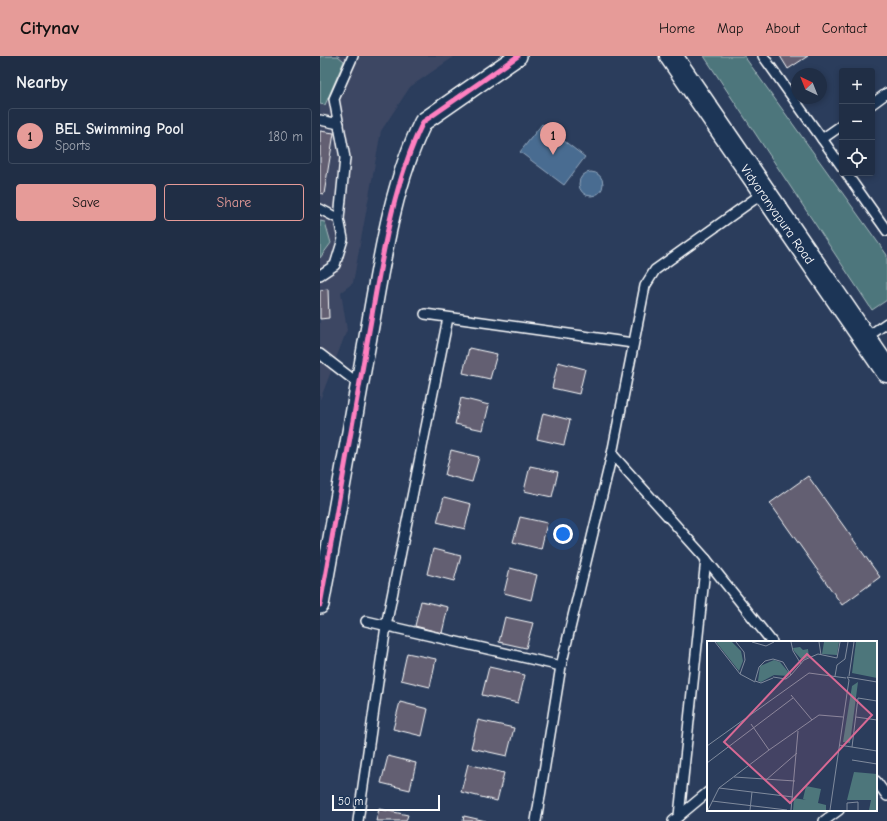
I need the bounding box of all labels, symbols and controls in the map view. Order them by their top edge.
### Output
text: Citynav [20,17,79,39]
text: Home [659,20,695,37]
text: Map [717,20,743,37]
text: About [765,20,800,37]
text: Contact [822,20,867,37]
north arrow [791,68,827,104]
map controls [839,68,875,176]
button: + [839,68,875,104]
text: Nearby [16,73,67,92]
button: − [839,104,875,140]
text: BEL Swimming Pool [55,120,184,138]
pin: 1 [540,122,566,155]
text: 1 [27,129,33,144]
text: 180 m [268,129,303,144]
text: Sports [55,138,90,153]
button: locate [839,140,875,176]
street label: Vidyaranyapura Road [738,162,818,267]
button: Save [16,184,156,221]
button: Share [164,184,304,221]
your location [553,524,573,544]
inset map [707,641,877,811]
scale bar [332,793,440,812]
text: 50 m [338,795,363,808]

